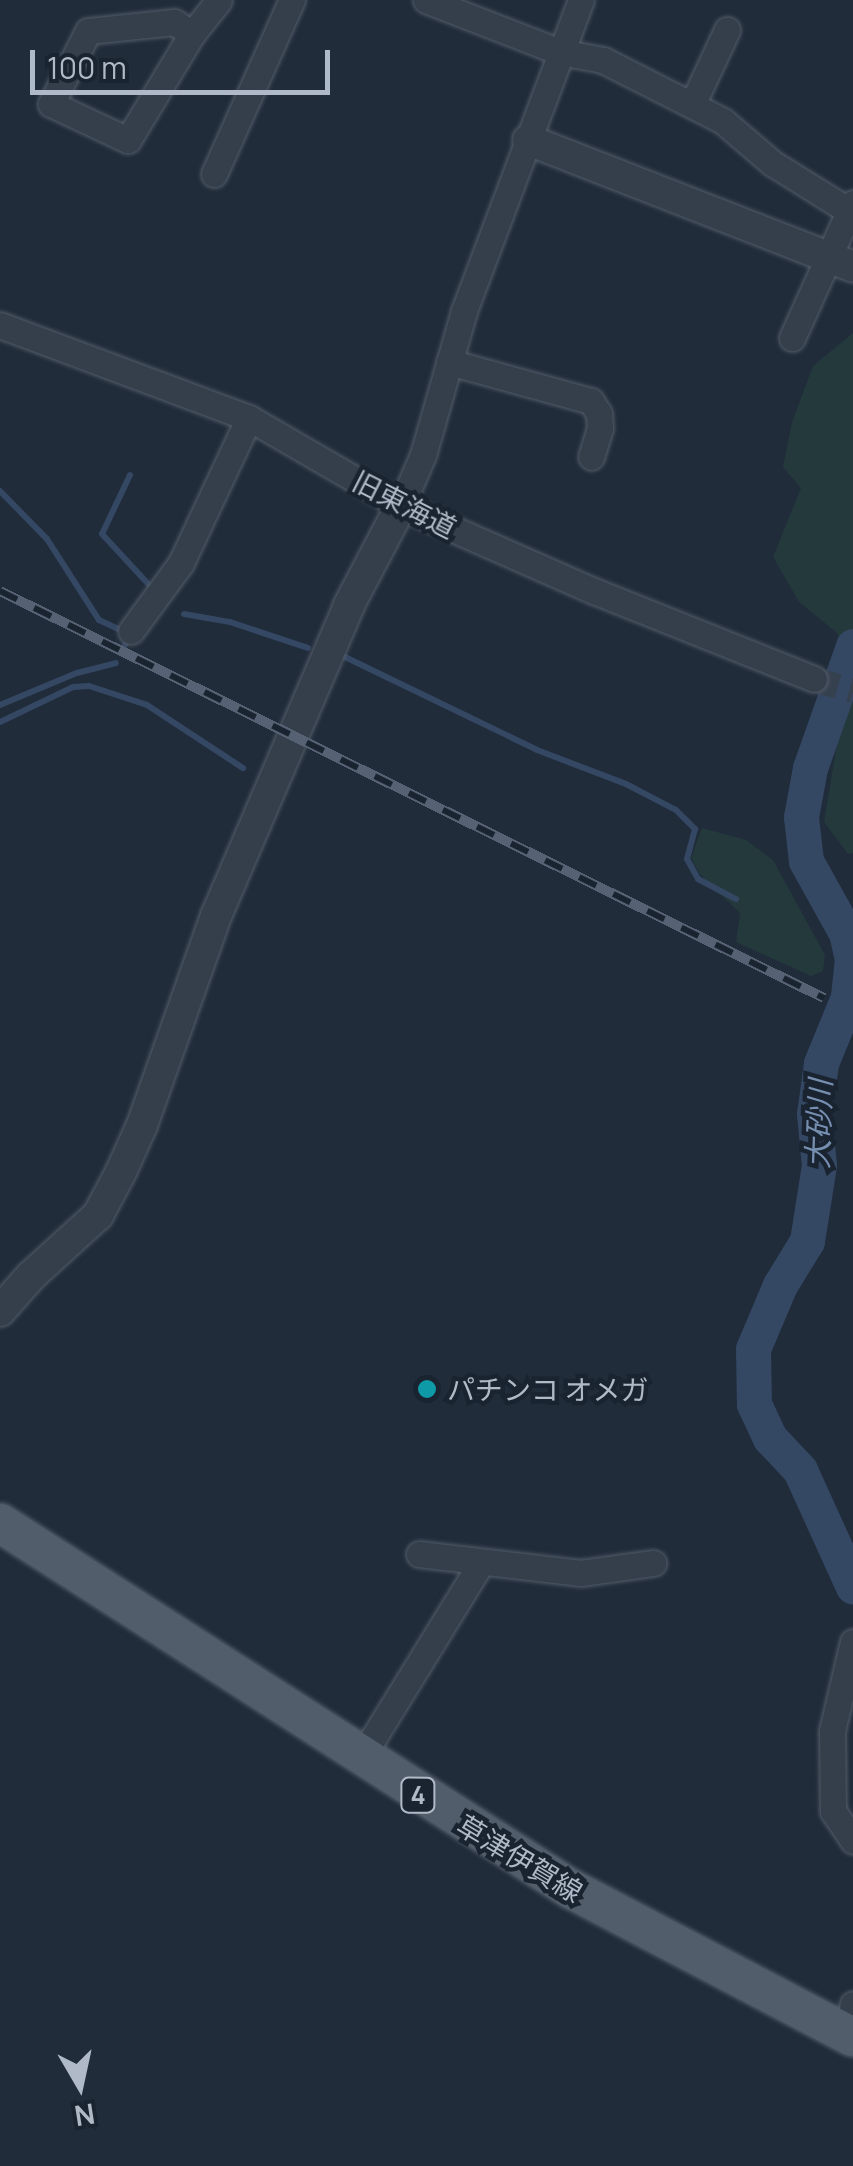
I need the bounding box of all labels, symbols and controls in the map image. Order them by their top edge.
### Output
scale bar [35,30,335,92]
text: 100 m [47,47,127,88]
street label: 旧東海道 [347,464,463,544]
water label: 大砂川 [799,1078,839,1170]
place label: パチンコ オメガ [447,1372,649,1406]
marker: パチンコ オメガ [416,1378,438,1400]
road number: 4 [398,1775,438,1815]
street label: 草津伊賀線 [451,1808,589,1908]
north arrow [30,2036,130,2136]
text: N [72,2095,98,2136]

